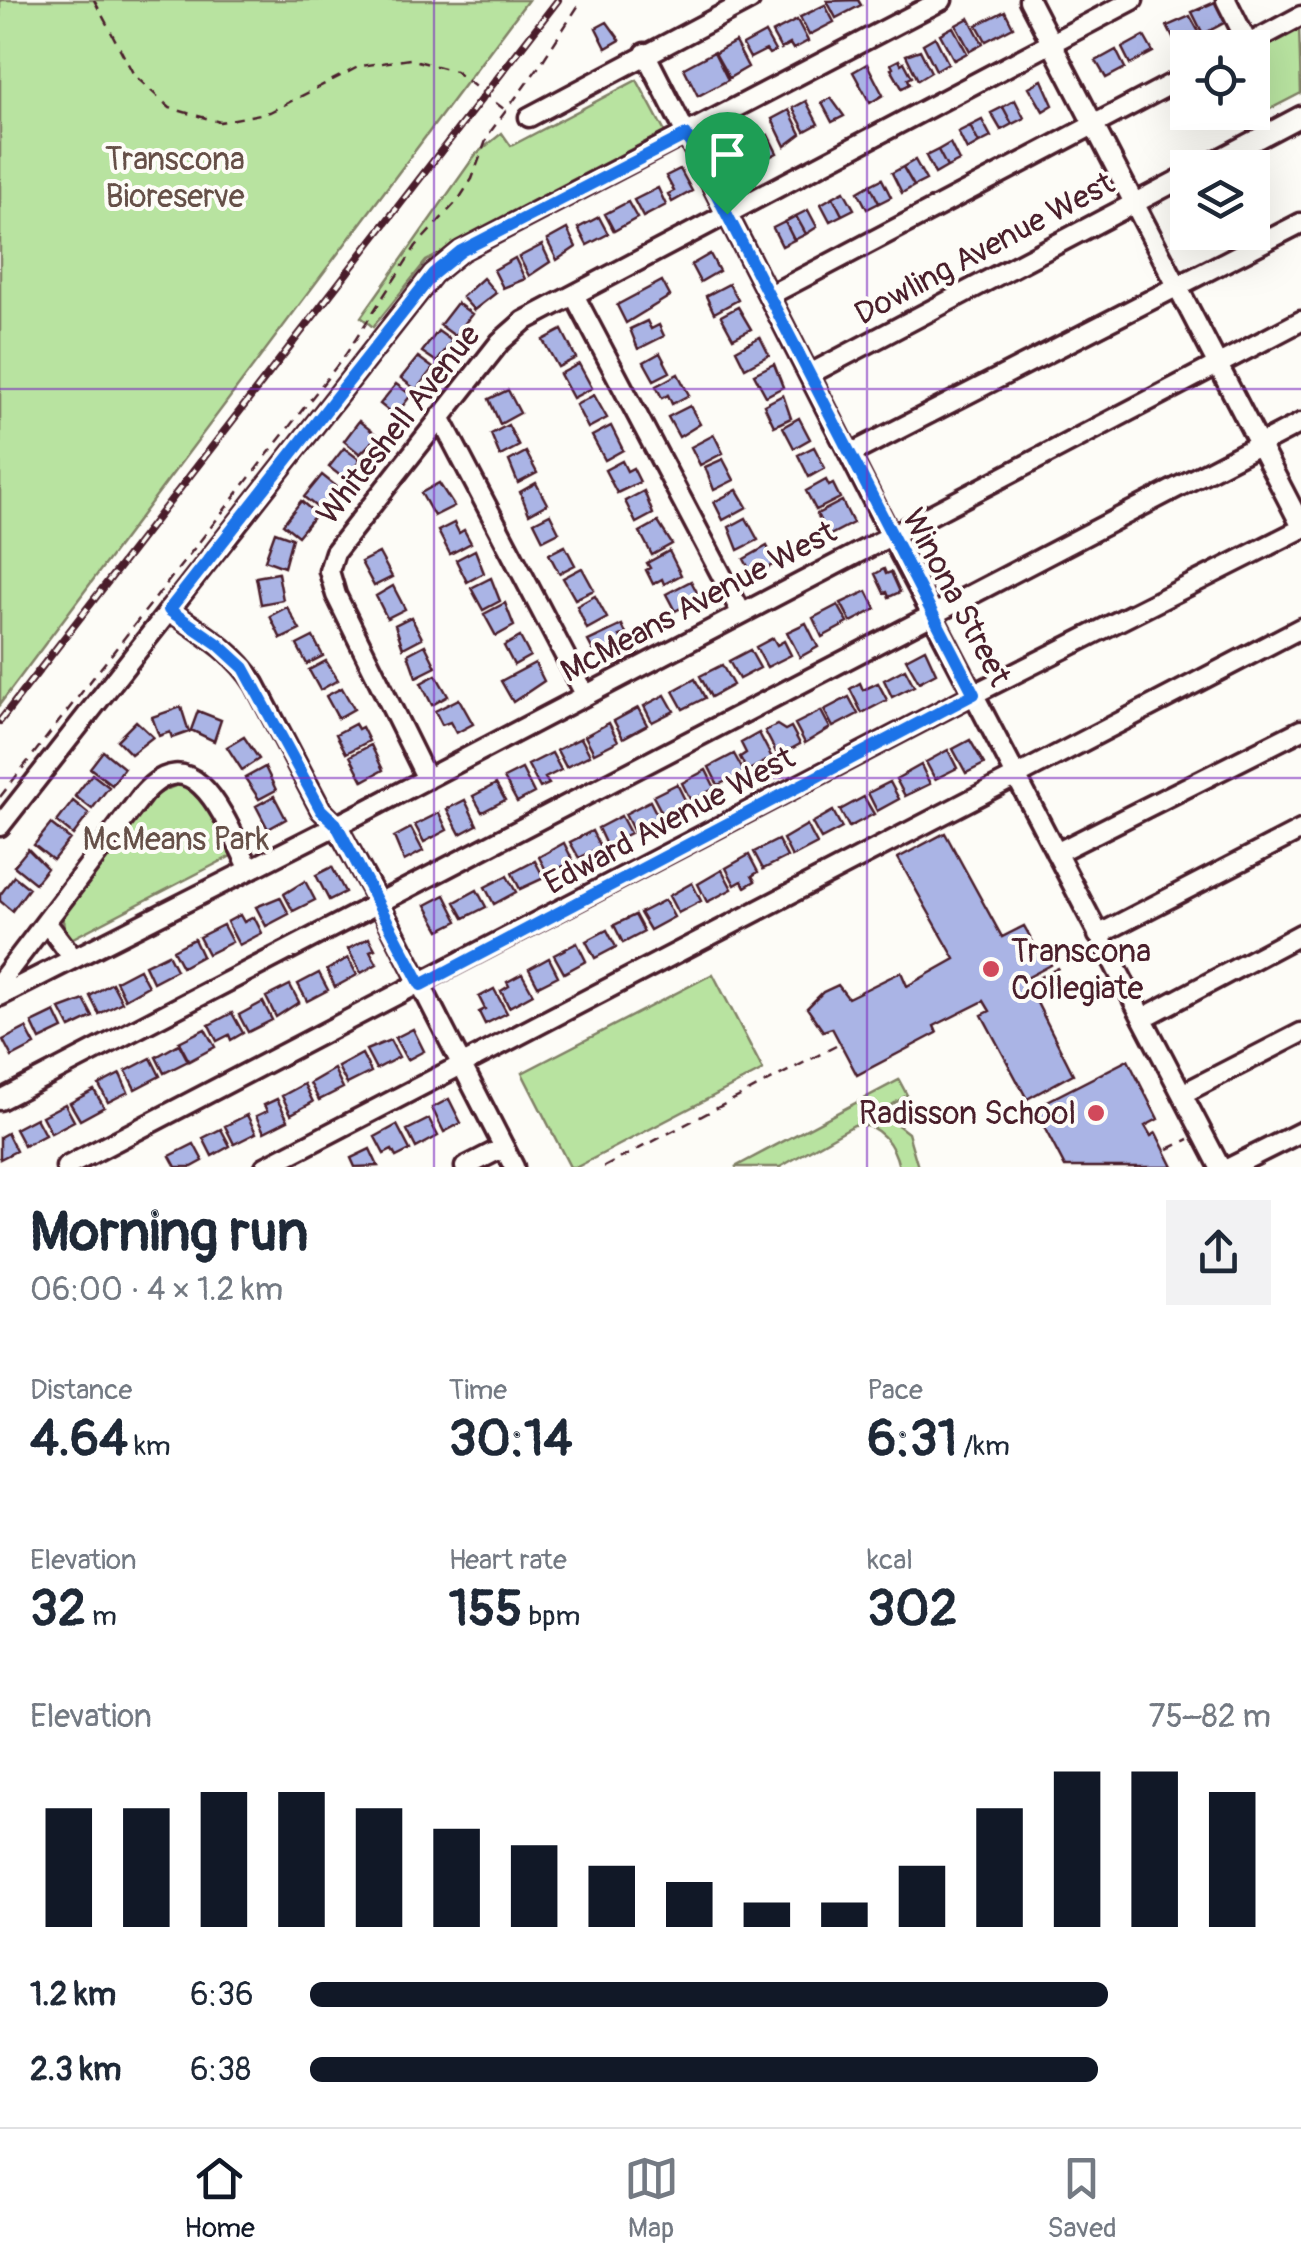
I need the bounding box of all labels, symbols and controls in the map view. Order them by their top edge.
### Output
map controls [1170,30,1270,250]
button: locate [1170,30,1270,130]
pin [685,112,770,215]
icon: arrive [700,127,755,182]
park label: Transcona Bioreserve [105,140,245,217]
button: layers [1170,150,1270,250]
street label: Dowling Avenue West [848,164,1121,334]
street label: Whiteshell Avenue [308,317,489,533]
street label: Winona Street [893,502,1020,693]
street label: McMeans Avenue West [554,512,843,691]
street label: Edward Avenue West [537,738,802,904]
park label: McMeans Park [83,820,269,860]
place label: Transcona Collegiate [1011,932,1151,1009]
marker: Transcona Collegiate [980,958,1002,980]
place label: Radisson School [859,1094,1076,1134]
marker: Radisson School [1085,1102,1107,1124]
text: Morning run [30,1198,308,1267]
button: share [1166,1200,1271,1305]
text: 06:00 · 4 × 1.2 km [30,1270,283,1310]
text: Distance [30,1373,132,1408]
text: Time [449,1373,507,1408]
text: Pace [867,1373,923,1408]
text: 4.64 [30,1408,128,1471]
text: 30:14 [449,1408,573,1471]
text: 6:31 [867,1408,957,1471]
text: km [128,1429,171,1464]
text: /km [957,1429,1010,1464]
text: Elevation [30,1543,137,1578]
text: Heart rate [449,1543,567,1578]
text: kcal [867,1543,913,1578]
text: 32 [30,1578,86,1641]
text: 155 [449,1578,522,1641]
text: 302 [867,1578,957,1641]
text: m [86,1599,117,1634]
text: bpm [522,1599,580,1634]
text: Elevation [30,1697,152,1737]
text: 75–82 m [1149,1697,1271,1737]
text: 1.2 km [30,1975,116,2015]
text: 6:36 [190,1975,254,2015]
text: 2.3 km [30,2050,121,2090]
text: 6:38 [190,2050,251,2090]
tab: Home [184,2151,255,2246]
tab: Map [624,2151,679,2246]
tab: Saved [1047,2151,1117,2246]

